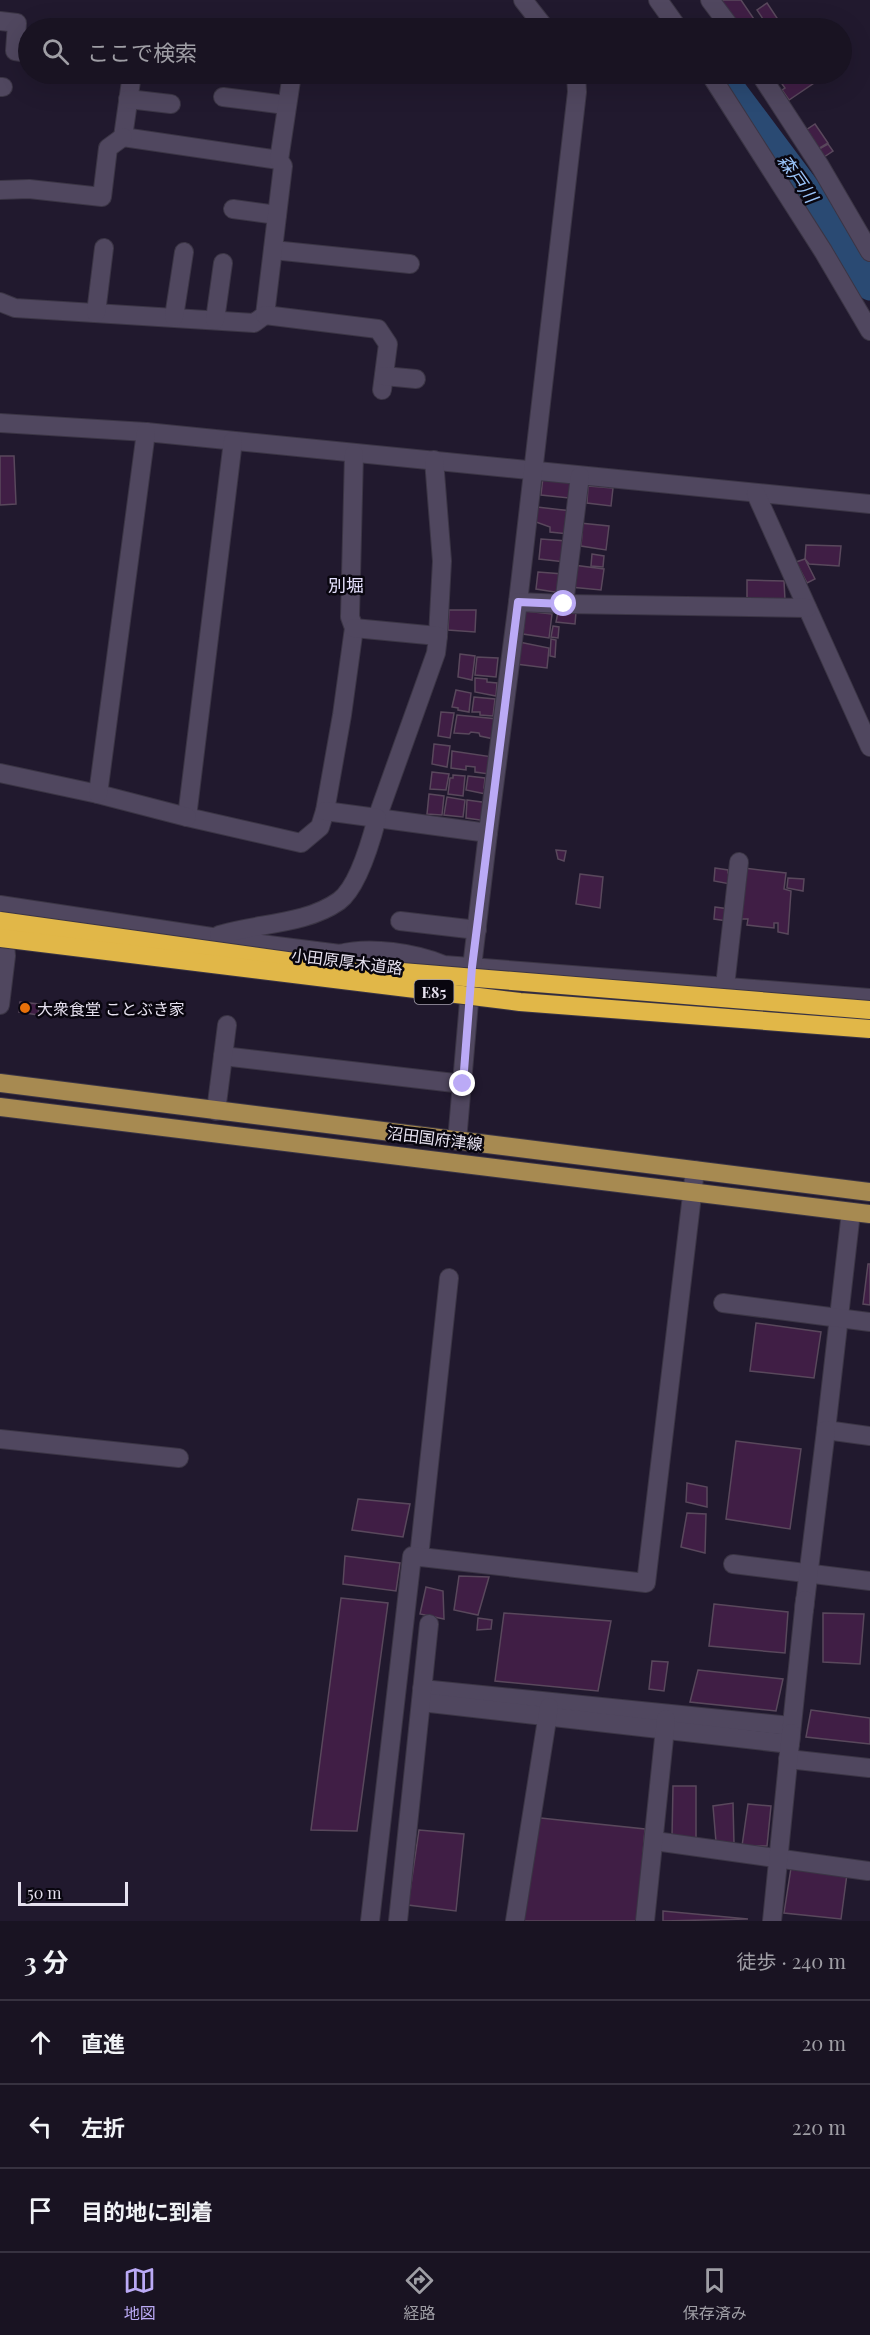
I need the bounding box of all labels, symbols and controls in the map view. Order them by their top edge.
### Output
search box [18,18,852,84]
icon: search [39,35,72,68]
text: ここで検索 [87,37,197,67]
water label: 森戸川 [773,149,824,209]
district label: 別堀 [328,573,364,597]
route start [550,590,576,616]
street label: 小田原厚木道路 [290,944,404,978]
road number: E85 [414,980,454,1004]
place label: 大衆食堂 ことぶき家 [37,998,185,1019]
marker: 大衆食堂 ことぶき家 [18,1001,32,1015]
route end [449,1070,475,1096]
street label: 沼田国府津線 [386,1122,484,1154]
scale bar [18,1879,128,1906]
text: 50 m [27,1882,61,1903]
text: 3 分 [24,1944,69,1979]
text: 徒歩 · 240 m [737,1947,846,1974]
icon: ahead [24,2026,57,2059]
text: 直進 [81,2028,125,2058]
text: 20 m [802,2029,846,2056]
icon: left [24,2110,57,2143]
text: 左折 [81,2112,125,2142]
text: 220 m [792,2113,846,2140]
icon: arrive [24,2194,57,2227]
text: 目的地に到着 [81,2196,213,2226]
tab: 地図 [123,2264,156,2324]
tab: 経路 [403,2264,436,2324]
tab: 保存済み [683,2264,747,2324]

